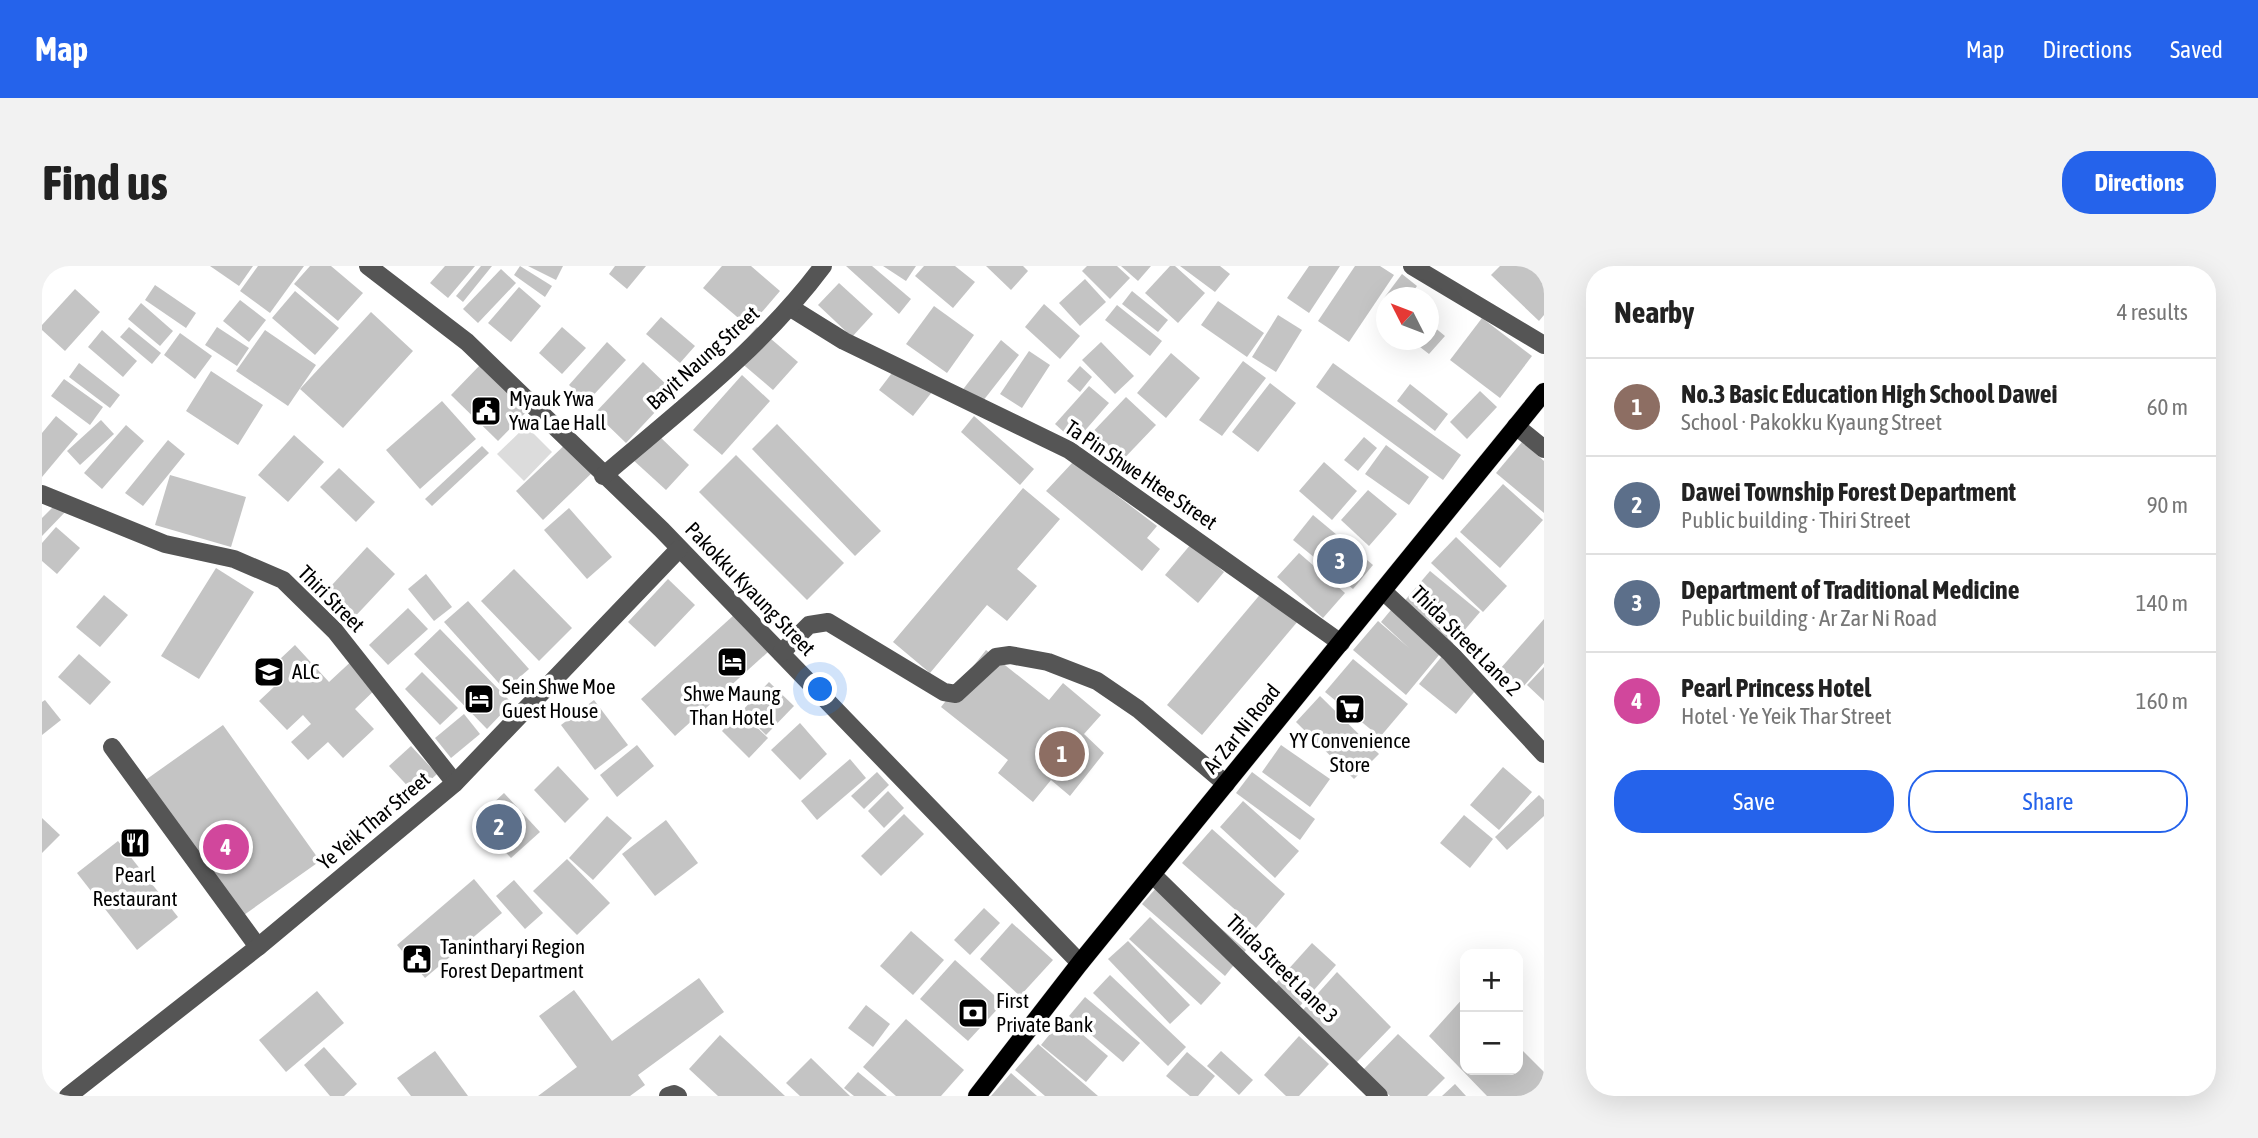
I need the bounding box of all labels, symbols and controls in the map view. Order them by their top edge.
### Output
text: Map [35,30,88,68]
text: Map [1966,36,2004,63]
text: Directions [2042,36,2132,63]
text: Saved [2170,36,2223,63]
button: Directions [2062,151,2216,214]
text: Find us [42,154,168,210]
north arrow [1376,287,1439,350]
text: Nearby [1614,295,1694,329]
text: 4 results [2117,299,2188,325]
street label: Bayit Naung Street [641,301,763,414]
text: No.3 Basic Education High School Dawei [1681,379,2057,409]
place label: Myauk Ywa Ywa Lae Hall [509,386,607,434]
public building icon: Myauk Ywa Ywa Lae Hall [469,394,503,428]
text: 1 [1632,394,1642,420]
text: 60 m [2147,394,2188,420]
text: School · Pakokku Kyaung Street [1681,409,1942,435]
street label: Ta Pin Shwe Htee Street [1061,414,1222,534]
text: Dawei Township Forest Department [1681,477,2016,507]
text: 2 [1632,492,1642,518]
text: 90 m [2147,492,2188,518]
text: Public building · Thiri Street [1681,507,1911,533]
street label: Pakokku Kyaung Street [681,517,820,660]
pin: 3 [1317,535,1363,587]
street label: Thiri Street [294,560,370,636]
text: Department of Traditional Medicine [1681,575,2019,605]
street label: Thida Street Lane 2 [1407,580,1527,700]
text: 3 [1632,590,1642,616]
text: 140 m [2136,590,2188,616]
text: Public building · Ar Zar Ni Road [1681,605,1937,631]
hotel icon: Shwe Maung Than Hotel [715,645,749,679]
school or university icon: ALC [252,655,286,689]
place label: ALC [292,659,320,683]
your location [803,672,837,706]
text: Pearl Princess Hotel [1681,673,1871,703]
place label: Sein Shwe Moe Guest House [502,674,615,722]
street label: Ar Zar Ni Road [1198,679,1284,778]
place label: Shwe Maung Than Hotel [684,681,780,729]
hotel icon: Sein Shwe Moe Guest House [462,682,496,716]
text: 4 [1632,688,1642,714]
text: 160 m [2136,688,2188,714]
supermarket icon: YY Convenience Store [1333,692,1367,726]
text: Hotel · Ye Yeik Thar Street [1681,703,1892,729]
pin: 1 [1039,728,1085,780]
place label: YY Convenience Store [1289,728,1411,776]
street label: Ye Yeik Thar Street [312,766,434,874]
button: Save [1614,770,1894,833]
button: Share [1908,770,2188,833]
pin: 2 [476,801,522,853]
pin: 4 [203,821,249,873]
restaurant icon: Pearl Restaurant [118,826,152,860]
place label: Pearl Restaurant [92,862,178,910]
street label: Thida Street Lane 3 [1222,909,1343,1028]
place label: Tanintharyi Region Forest Department [440,934,585,982]
public building icon: Tanintharyi Region Forest Department [400,942,434,976]
map controls [1460,949,1523,1075]
button: + [1460,949,1523,1012]
place label: First Private Bank [996,988,1093,1036]
bank icon: First Private Bank [956,996,990,1030]
button: − [1460,1012,1523,1075]

